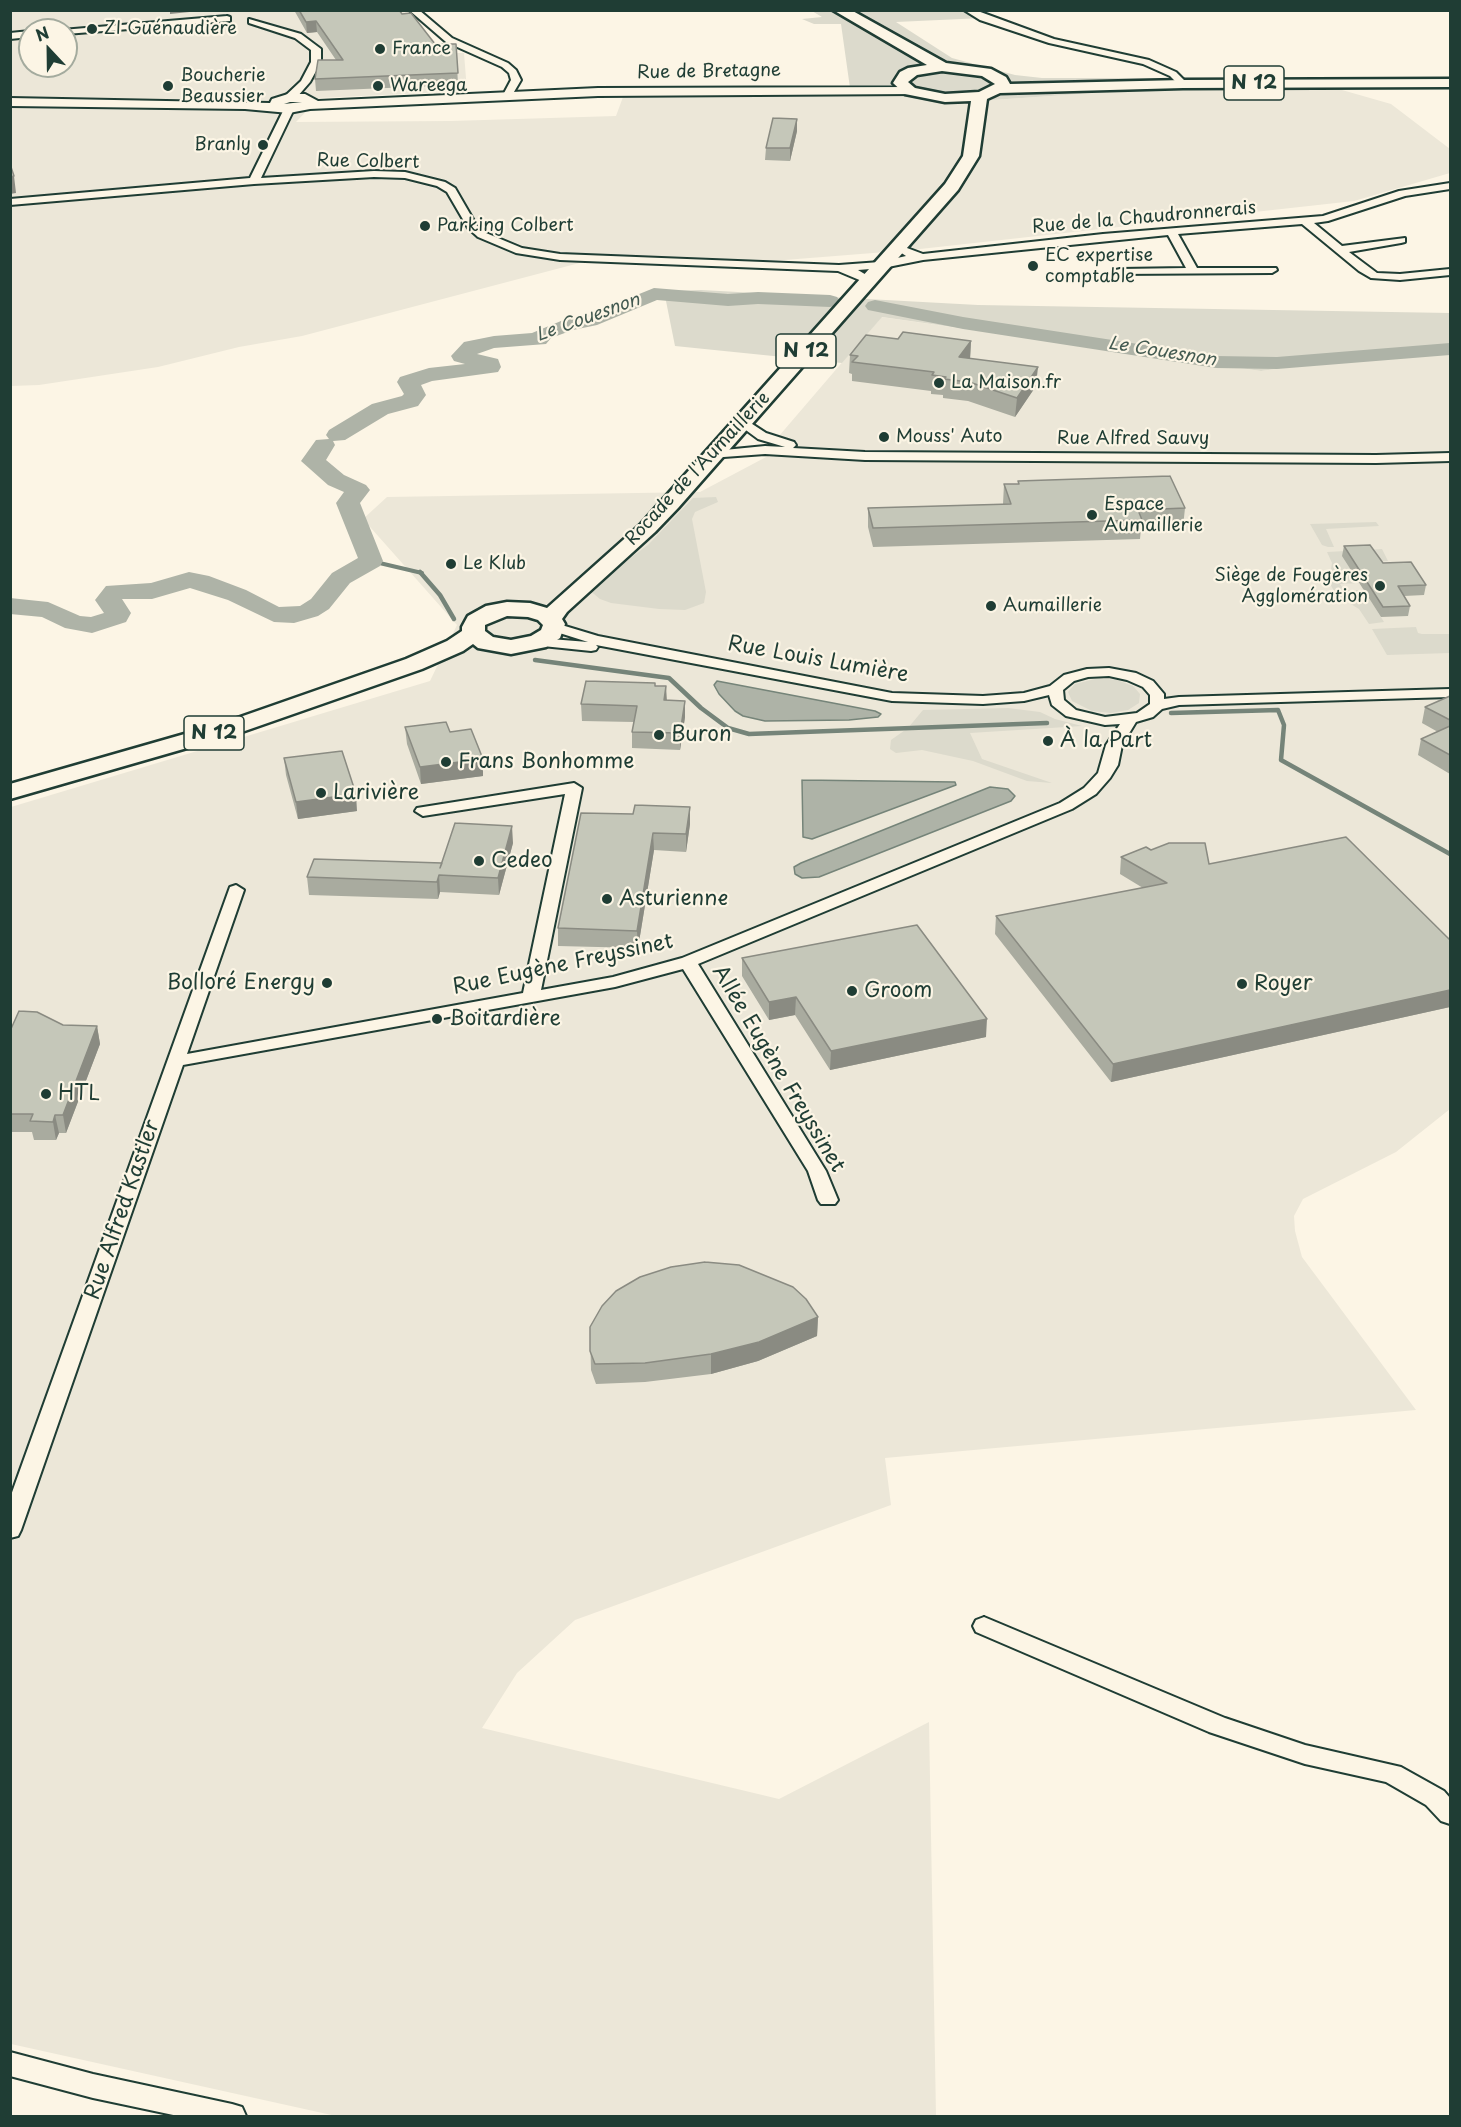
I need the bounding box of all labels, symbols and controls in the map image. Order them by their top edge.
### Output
north arrow [18,18,78,78]
place label: ZI Guénaudière [104,18,237,40]
text: N [32,20,52,47]
marker: ZI Guénaudière [85,22,99,36]
place label: France [392,38,451,60]
marker: France [373,42,387,56]
street label: Rue de Bretagne [637,60,781,84]
place label: Boucherie Beaussier [180,65,266,107]
road number: N 12 [1224,66,1284,100]
place label: Wareega [390,75,467,97]
marker: Boucherie Beaussier [161,79,175,93]
marker: Wareega [371,79,385,93]
place label: Branly [194,134,251,156]
marker: Branly [256,138,270,152]
street label: Rue Colbert [316,150,420,174]
street label: Rue de la Chaudronnerais [1031,197,1257,239]
place label: Parking Colbert [437,215,574,237]
marker: Parking Colbert [418,219,432,233]
place label: EC expertise comptable [1045,245,1153,288]
marker: EC expertise comptable [1026,259,1040,273]
water label: Le Couesnon [533,289,643,347]
water label: Le Couesnon [1107,333,1217,371]
road number: N 12 [776,334,836,368]
place label: La Maison.fr [951,372,1061,394]
marker: La Maison.fr [932,376,946,390]
street label: Rocade de l'Aumaillerie [621,388,775,550]
place label: Mouss' Auto [896,426,1002,448]
street label: Rue Alfred Sauvy [1057,428,1209,450]
marker: Mouss' Auto [877,430,891,444]
place label: Espace Aumaillerie [1104,494,1203,536]
marker: Espace Aumaillerie [1085,508,1099,522]
place label: Le Klub [463,553,526,575]
marker: Le Klub [444,557,458,571]
place label: Siège de Fougères Agglomération [1214,565,1368,608]
marker: Siège de Fougères Agglomération [1373,579,1387,593]
place label: Aumaillerie [1003,595,1102,617]
marker: Aumaillerie [984,599,998,613]
street label: Rue Louis Lumière [726,632,910,688]
road number: N 12 [184,716,244,750]
place label: Buron [671,722,732,748]
marker: Buron [652,728,666,742]
place label: À la Part [1060,728,1152,754]
marker: À la Part [1041,734,1055,748]
place label: Frans Bonhomme [458,749,634,775]
marker: Frans Bonhomme [439,755,453,769]
place label: Larivière [333,780,419,806]
marker: Larivière [314,786,328,800]
place label: Cedeo [491,848,553,874]
marker: Cedeo [472,854,486,868]
place label: Asturienne [619,886,728,912]
marker: Asturienne [600,892,614,906]
street label: Rue Eugène Freyssinet [450,929,676,1001]
street label: Allée Eugène Freyssinet [706,961,850,1177]
place label: Bolloré Energy [167,970,315,996]
place label: Royer [1254,971,1313,997]
marker: Bolloré Energy [320,976,334,990]
marker: Royer [1235,977,1249,991]
place label: Groom [864,978,932,1004]
marker: Groom [845,984,859,998]
place label: Boitardière [449,1006,561,1032]
marker: Boitardière [430,1012,444,1026]
place label: HTL [58,1081,100,1107]
marker: HTL [39,1087,53,1101]
street label: Rue Alfred Kastler [80,1117,166,1303]

